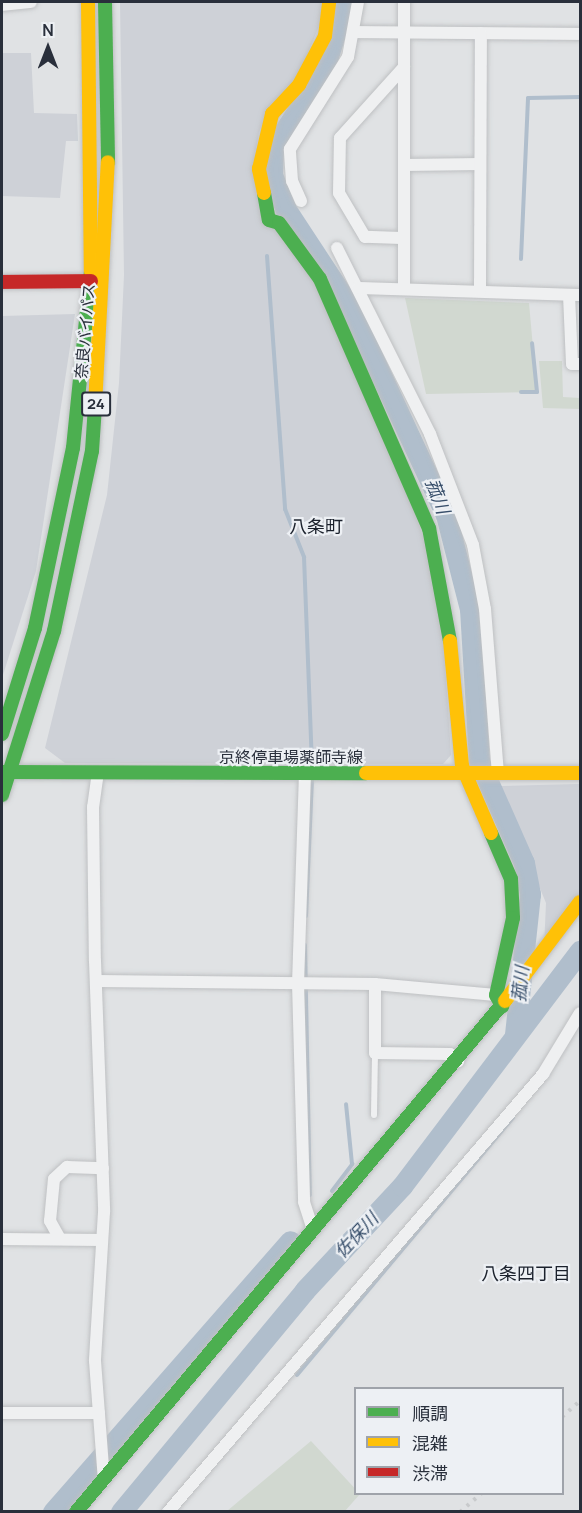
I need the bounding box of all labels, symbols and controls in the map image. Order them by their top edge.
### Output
north arrow [18,18,78,78]
text: N [42,19,54,41]
street label: 奈良バイパス [71,282,99,380]
road number: 24 [81,392,111,416]
water label: 菰川 [421,475,455,517]
district label: 八条町 [289,515,343,537]
street label: 京終停車場薬師寺線 [219,747,363,767]
water label: 菰川 [507,965,533,1003]
water label: 佐保川 [330,1208,382,1262]
district label: 八条四丁目 [481,1262,571,1284]
legend [354,1387,564,1495]
text: 順調 [412,1401,448,1425]
text: 混雑 [412,1431,448,1455]
text: 渋滞 [412,1461,448,1485]

